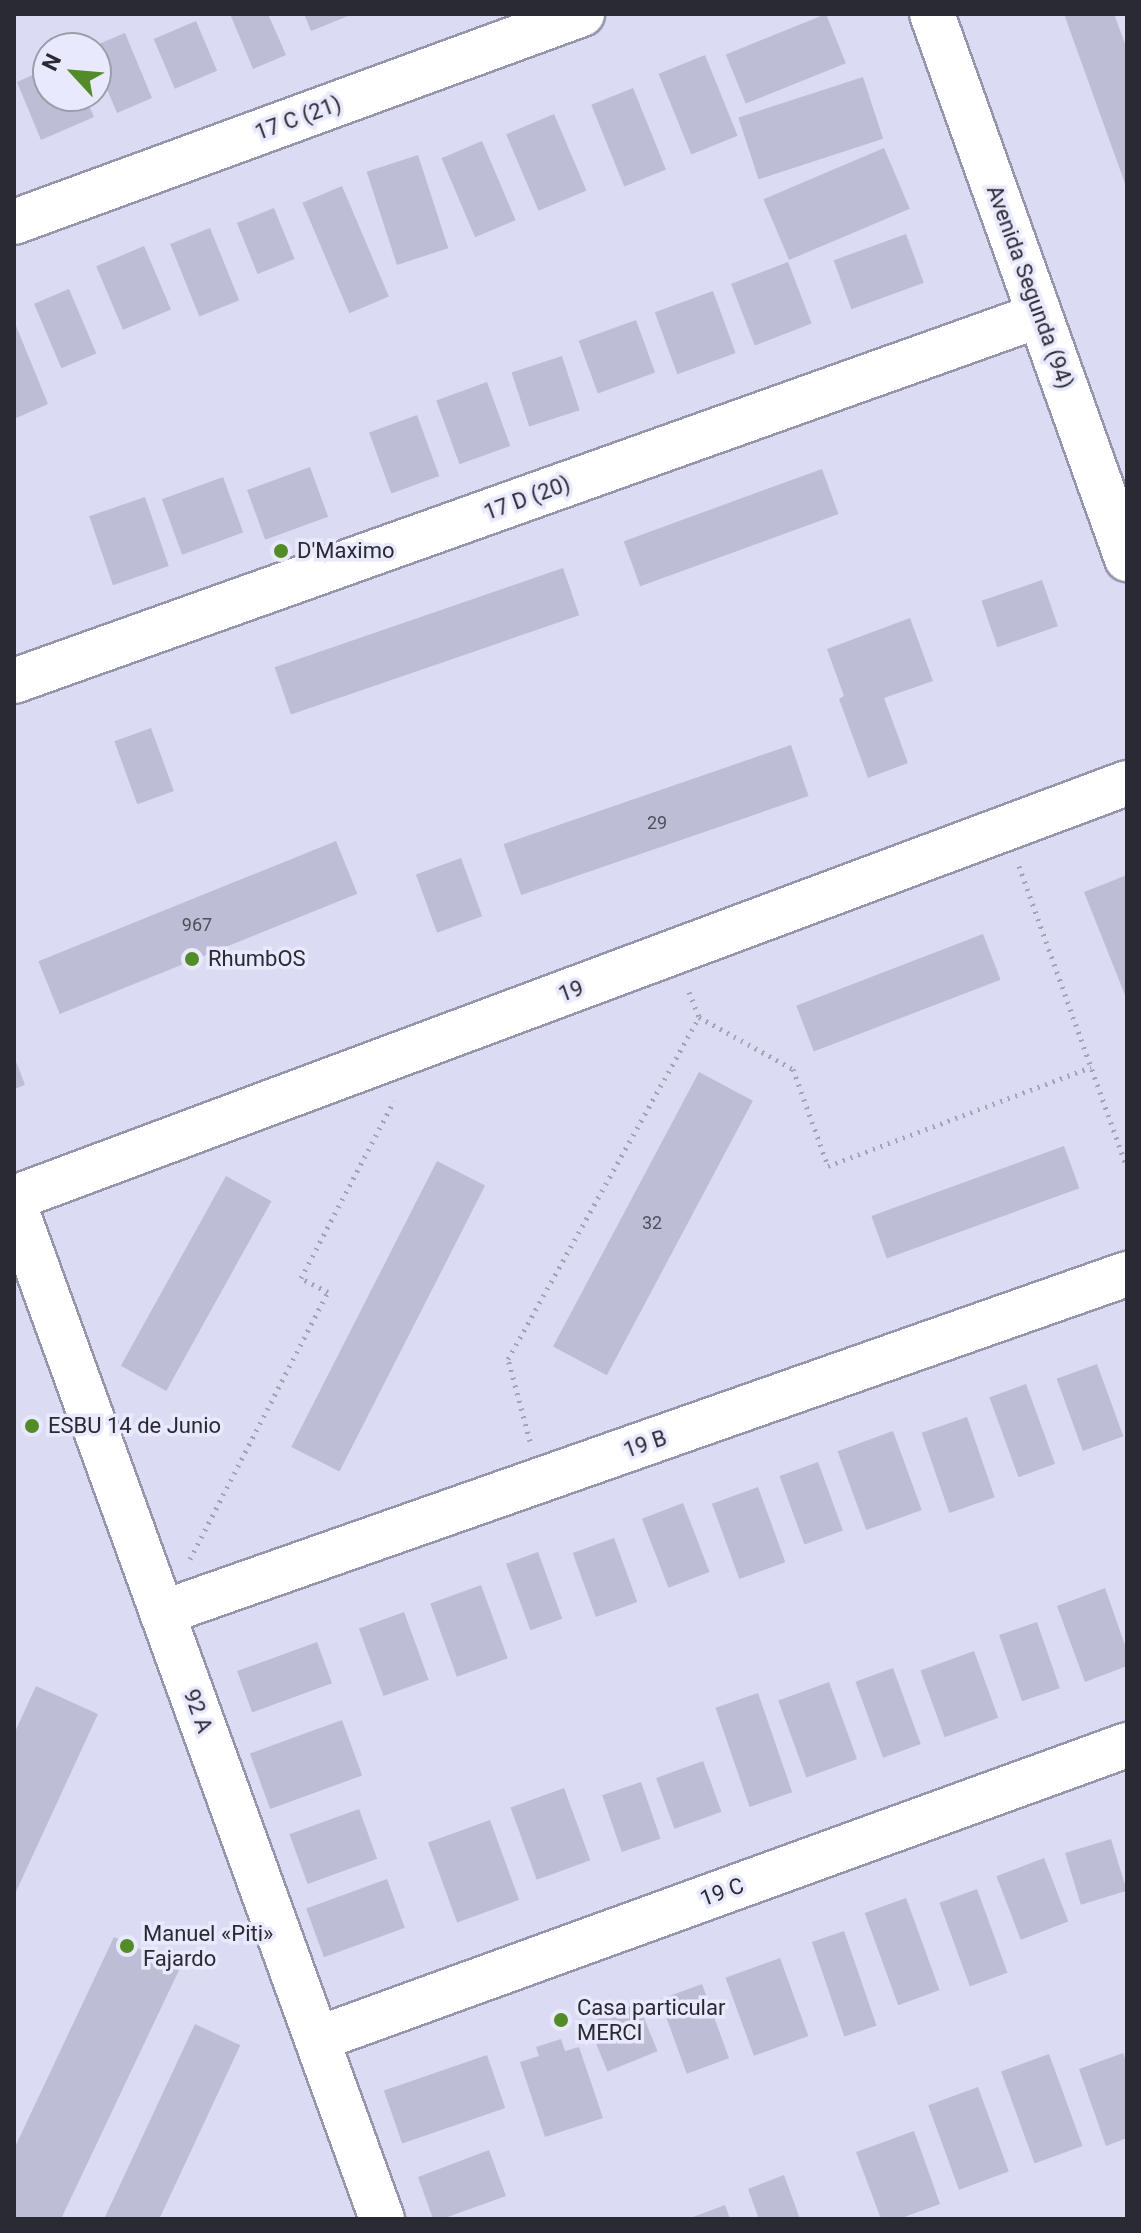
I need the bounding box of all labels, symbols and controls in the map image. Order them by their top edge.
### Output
north arrow [32,32,112,112]
text: N [37,50,66,75]
street label: 17 C (21) [251,90,345,146]
street label: Avenida Segunda (94) [981,182,1079,392]
street label: 17 D (20) [480,470,574,526]
place label: D'Maximo [297,538,395,564]
marker: D'Maximo [272,542,290,560]
house number: 29 [647,812,667,834]
house number: 967 [182,914,212,936]
place label: RhumbOS [208,946,306,972]
marker: RhumbOS [183,950,201,968]
street label: 19 [555,974,587,1008]
house number: 32 [642,1212,662,1234]
place label: ESBU 14 de Junio [48,1413,221,1439]
marker: ESBU 14 de Junio [23,1417,41,1435]
street label: 19 B [620,1424,670,1464]
street label: 92 A [178,1686,218,1736]
street label: 19 C [697,1872,747,1912]
place label: Manuel «Piti» Fajardo [143,1920,273,1972]
marker: Manuel «Piti» Fajardo [118,1937,136,1955]
place label: Casa particular MERCI [577,1994,725,2046]
marker: Casa particular MERCI [552,2011,570,2029]

